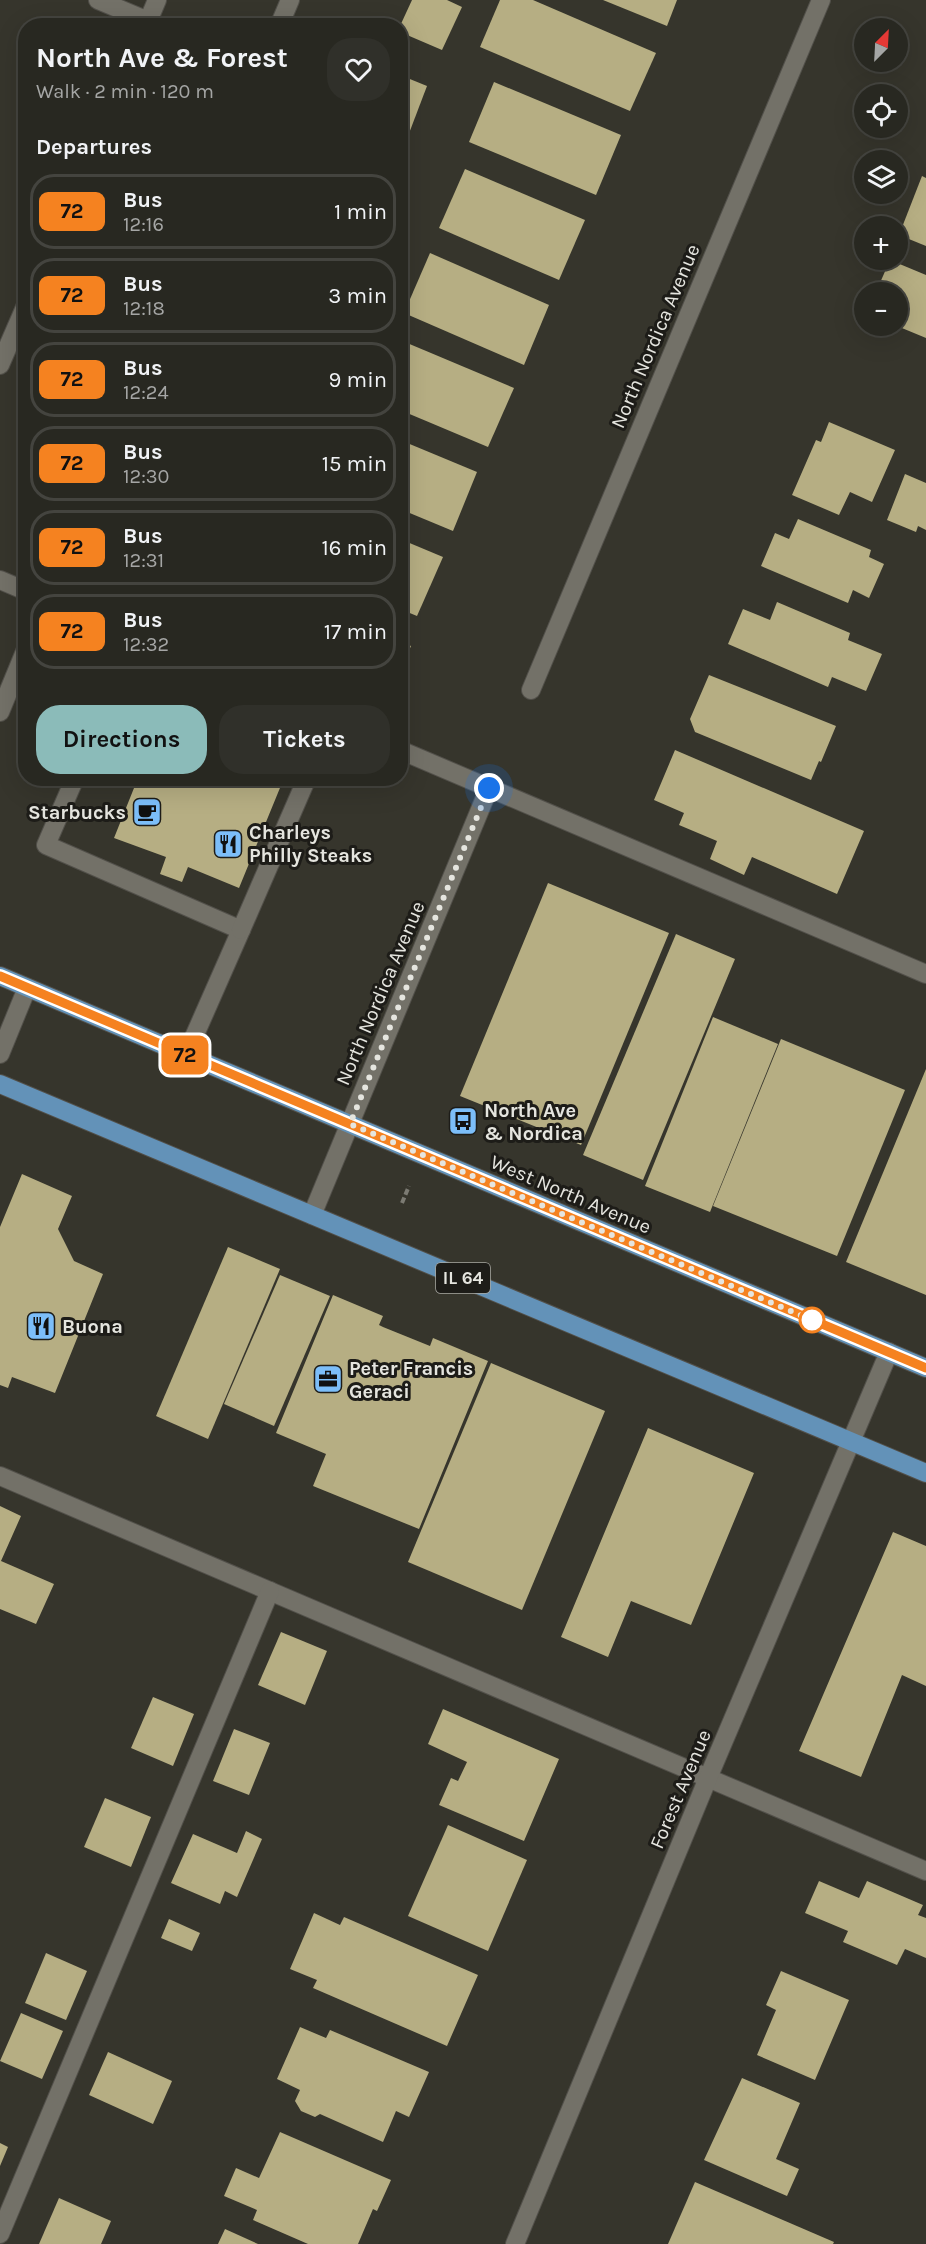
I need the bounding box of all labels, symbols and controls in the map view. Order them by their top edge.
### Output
north arrow [854,18,908,72]
map controls [854,18,908,336]
button: heart [327,38,390,101]
text: North Ave & Forest [36,41,288,74]
text: Walk · 2 min · 120 m [36,80,214,103]
button: locate [854,84,908,138]
text: Departures [36,134,152,160]
button: layers [854,150,908,204]
text: Bus [123,187,163,213]
text: 72 [60,199,84,223]
text: 1 min [334,199,387,225]
text: 12:16 [123,213,164,236]
button: + [854,216,908,270]
street label: North Nordica Avenue [606,241,705,432]
text: Bus [123,271,163,297]
button: − [854,282,908,336]
text: 72 [60,283,84,307]
text: 3 min [328,283,387,309]
text: 12:18 [123,297,165,320]
text: Bus [123,355,163,381]
text: 72 [60,367,84,391]
text: 9 min [329,367,387,393]
text: 12:24 [123,381,169,404]
text: Bus [123,439,163,465]
text: 72 [60,451,84,475]
text: 15 min [322,451,387,477]
text: 12:30 [123,465,170,488]
text: Bus [123,523,163,549]
text: 72 [60,535,84,559]
text: 16 min [321,535,387,561]
text: 12:31 [123,549,164,572]
text: Bus [123,607,163,633]
text: 72 [60,619,84,643]
text: 17 min [324,619,387,645]
text: 12:32 [123,633,169,656]
button: Directions [36,705,207,774]
button: Tickets [219,705,390,774]
your location [474,773,504,803]
cafe icon: Starbucks [131,796,163,828]
place label: Starbucks [28,801,126,824]
place label: Charleys Philly Steaks [249,821,372,867]
restaurant icon: Charleys Philly Steaks [212,828,244,860]
street label: North Nordica Avenue [331,898,430,1089]
line badge: 72 [158,1036,212,1074]
text: 72 [173,1043,197,1067]
place label: North Ave & Nordica [484,1099,583,1145]
bus stop icon: North Ave & Nordica [447,1105,479,1137]
street label: West North Avenue [487,1150,655,1239]
road number: IL 64 [436,1263,490,1293]
unlabelled marker [799,1307,825,1333]
restaurant icon: Buona [25,1310,57,1342]
place label: Buona [62,1315,123,1338]
place label: Peter Francis Geraci [349,1357,473,1403]
office icon: Peter Francis Geraci [312,1363,344,1395]
street label: Forest Avenue [645,1726,716,1852]

